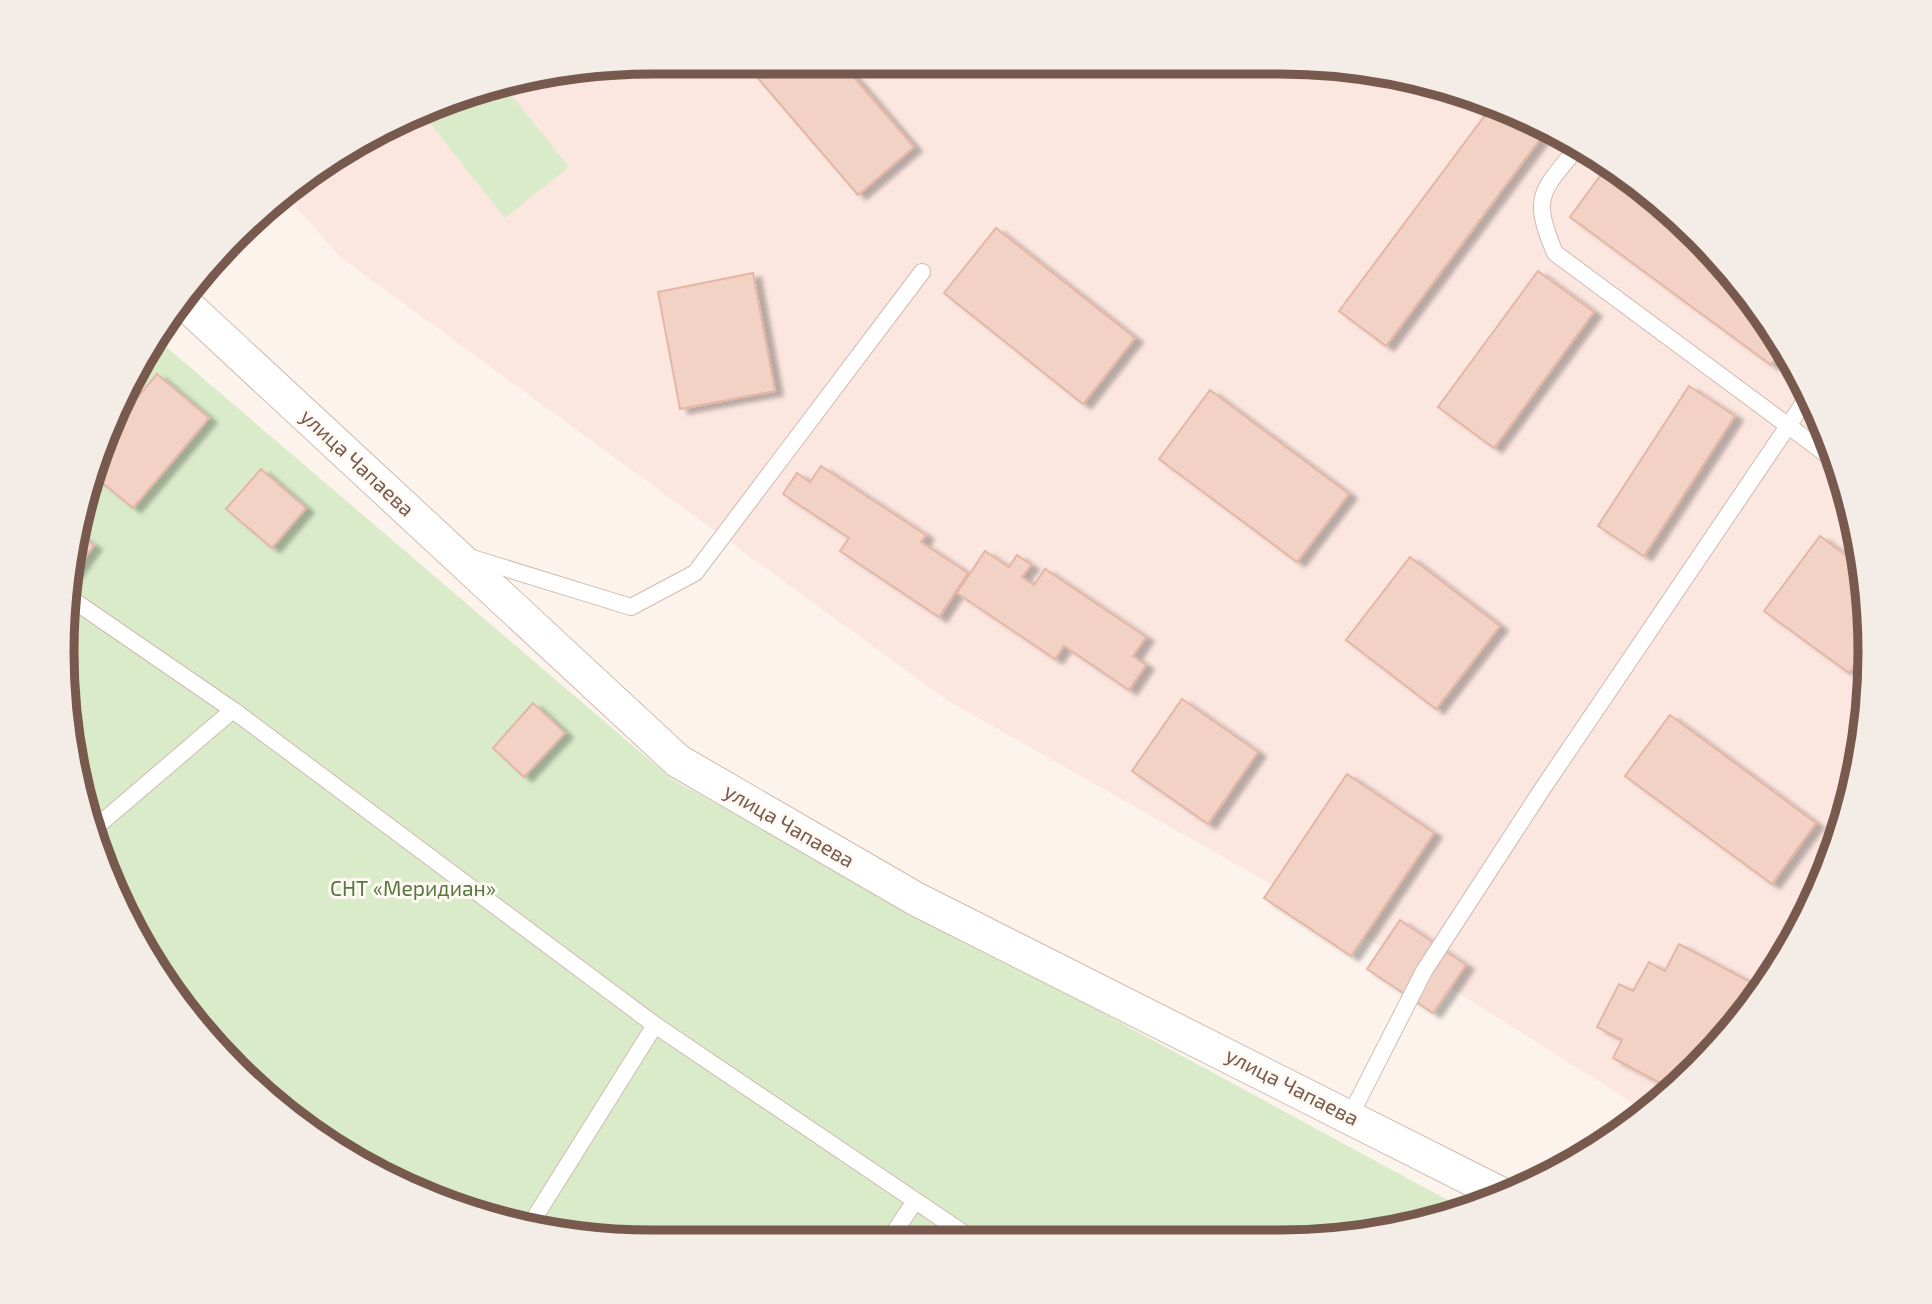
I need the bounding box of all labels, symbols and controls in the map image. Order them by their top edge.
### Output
street label: улица Чапаева [295,403,420,522]
street label: улица Чапаева [720,777,859,873]
park label: СНТ «Меридиан» [330,875,496,900]
street label: улица Чапаева [1221,1041,1364,1131]

